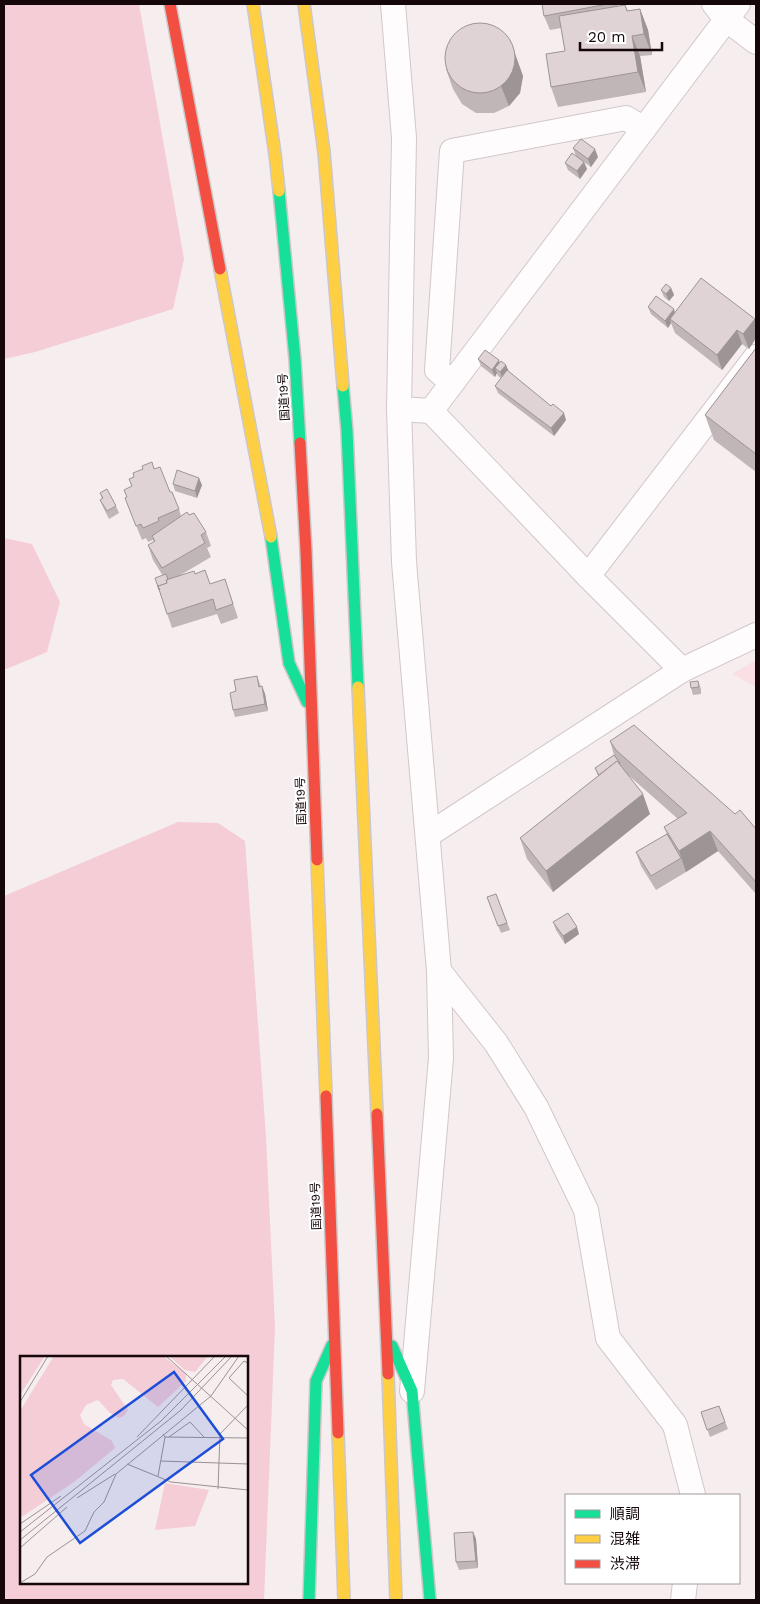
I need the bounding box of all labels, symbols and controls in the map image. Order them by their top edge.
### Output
scale bar [580,20,662,52]
text: 20 m [588,28,626,46]
street label: 国道19号 [276,373,292,421]
street label: 国道19号 [293,777,309,825]
street label: 国道19号 [308,1182,324,1230]
inset map [20,1356,248,1584]
legend [565,1494,740,1584]
text: 順調 [610,1505,640,1523]
text: 混雑 [610,1530,640,1548]
text: 渋滞 [610,1555,640,1573]

